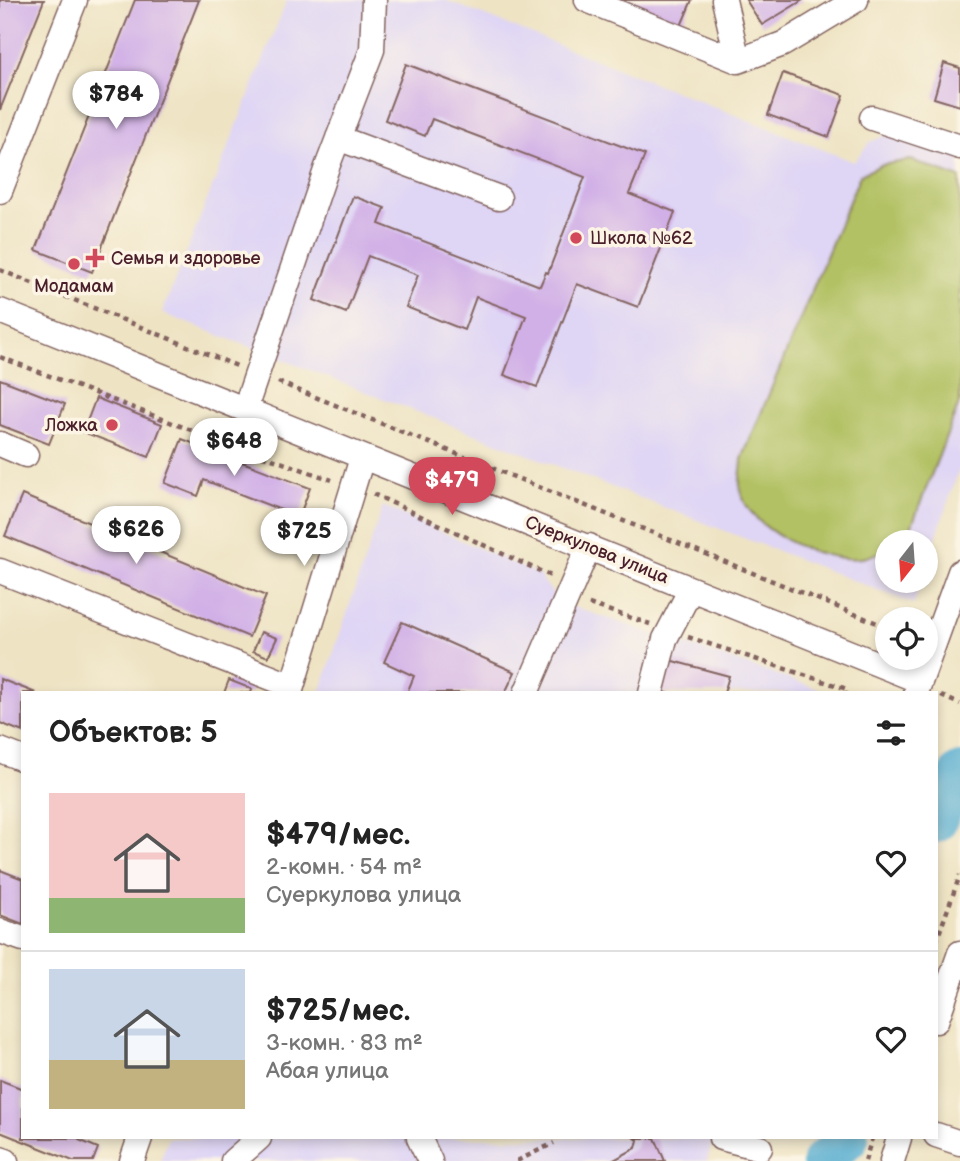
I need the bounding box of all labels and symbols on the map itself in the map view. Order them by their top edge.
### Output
pin: $784 [75,72,157,131]
place label: Школа №62 [590,228,693,249]
marker: Школа №62 [568,230,584,246]
marker: Семья и здоровье [85,248,105,268]
place label: Семья и здоровье [111,248,261,269]
marker: Модамам [66,256,82,272]
place label: Модамам [34,276,114,297]
place label: Ложка [44,415,98,436]
marker: Ложка [104,417,120,433]
pin: $648 [193,419,275,478]
pin: $479 [411,458,493,517]
pin: $626 [95,506,177,566]
pin: $725 [263,508,345,568]
street label: Суеркулова улица [522,512,672,589]
north arrow [875,530,938,593]

